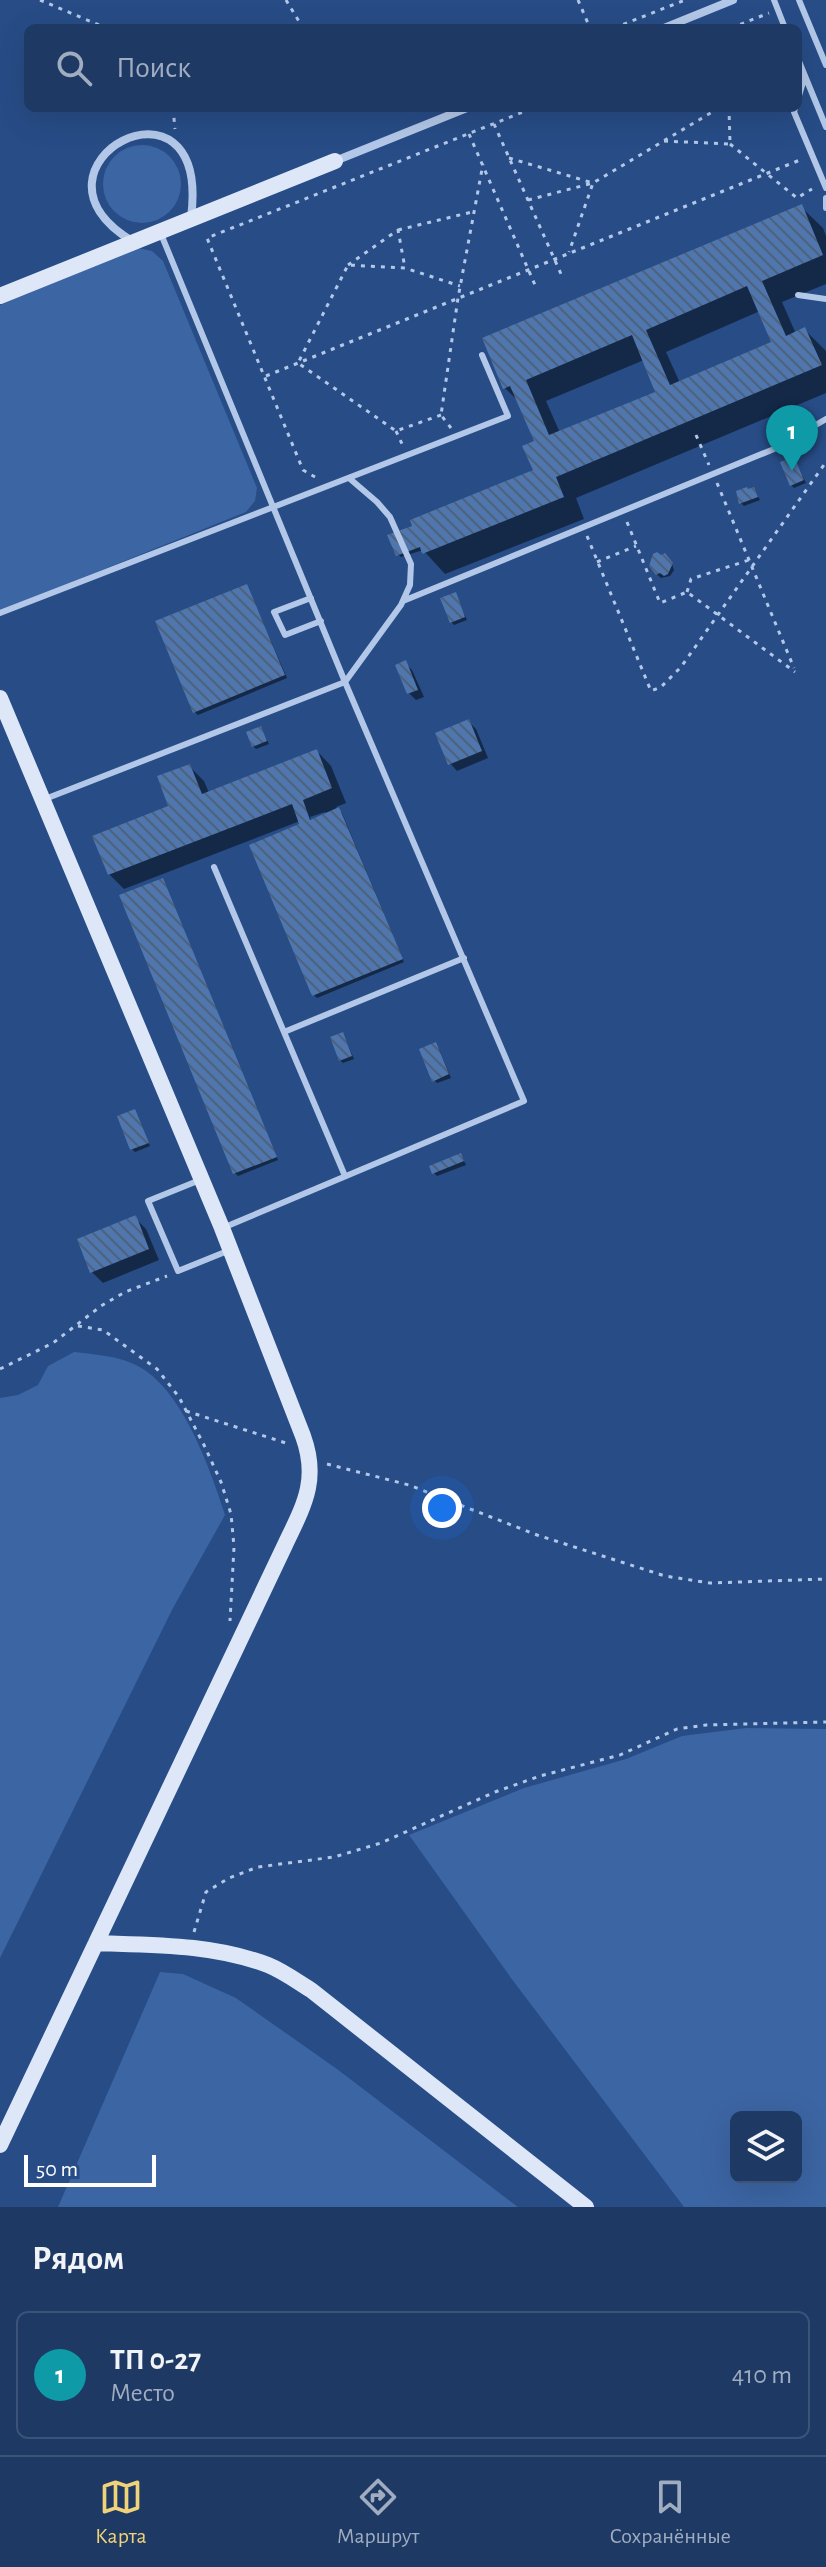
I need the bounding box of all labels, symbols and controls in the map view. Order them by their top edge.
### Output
search box [24,24,802,112]
icon: search [52,46,96,90]
text: Поиск [116,53,191,83]
pin: 1 [766,405,818,471]
your location [422,1488,462,1528]
map controls [730,2111,802,2183]
button: layers [730,2111,802,2183]
scale bar [24,2151,156,2187]
text: 50 m [36,2158,78,2180]
text: Рядом [32,2242,124,2276]
text: ТП 0-27 [110,2345,201,2375]
text: 1 [55,2362,65,2388]
text: 410 m [732,2362,792,2388]
text: Место [110,2380,175,2406]
tab: Карта [95,2475,147,2549]
tab: Маршрут [337,2475,419,2549]
tab: Сохранённые [609,2475,731,2549]

